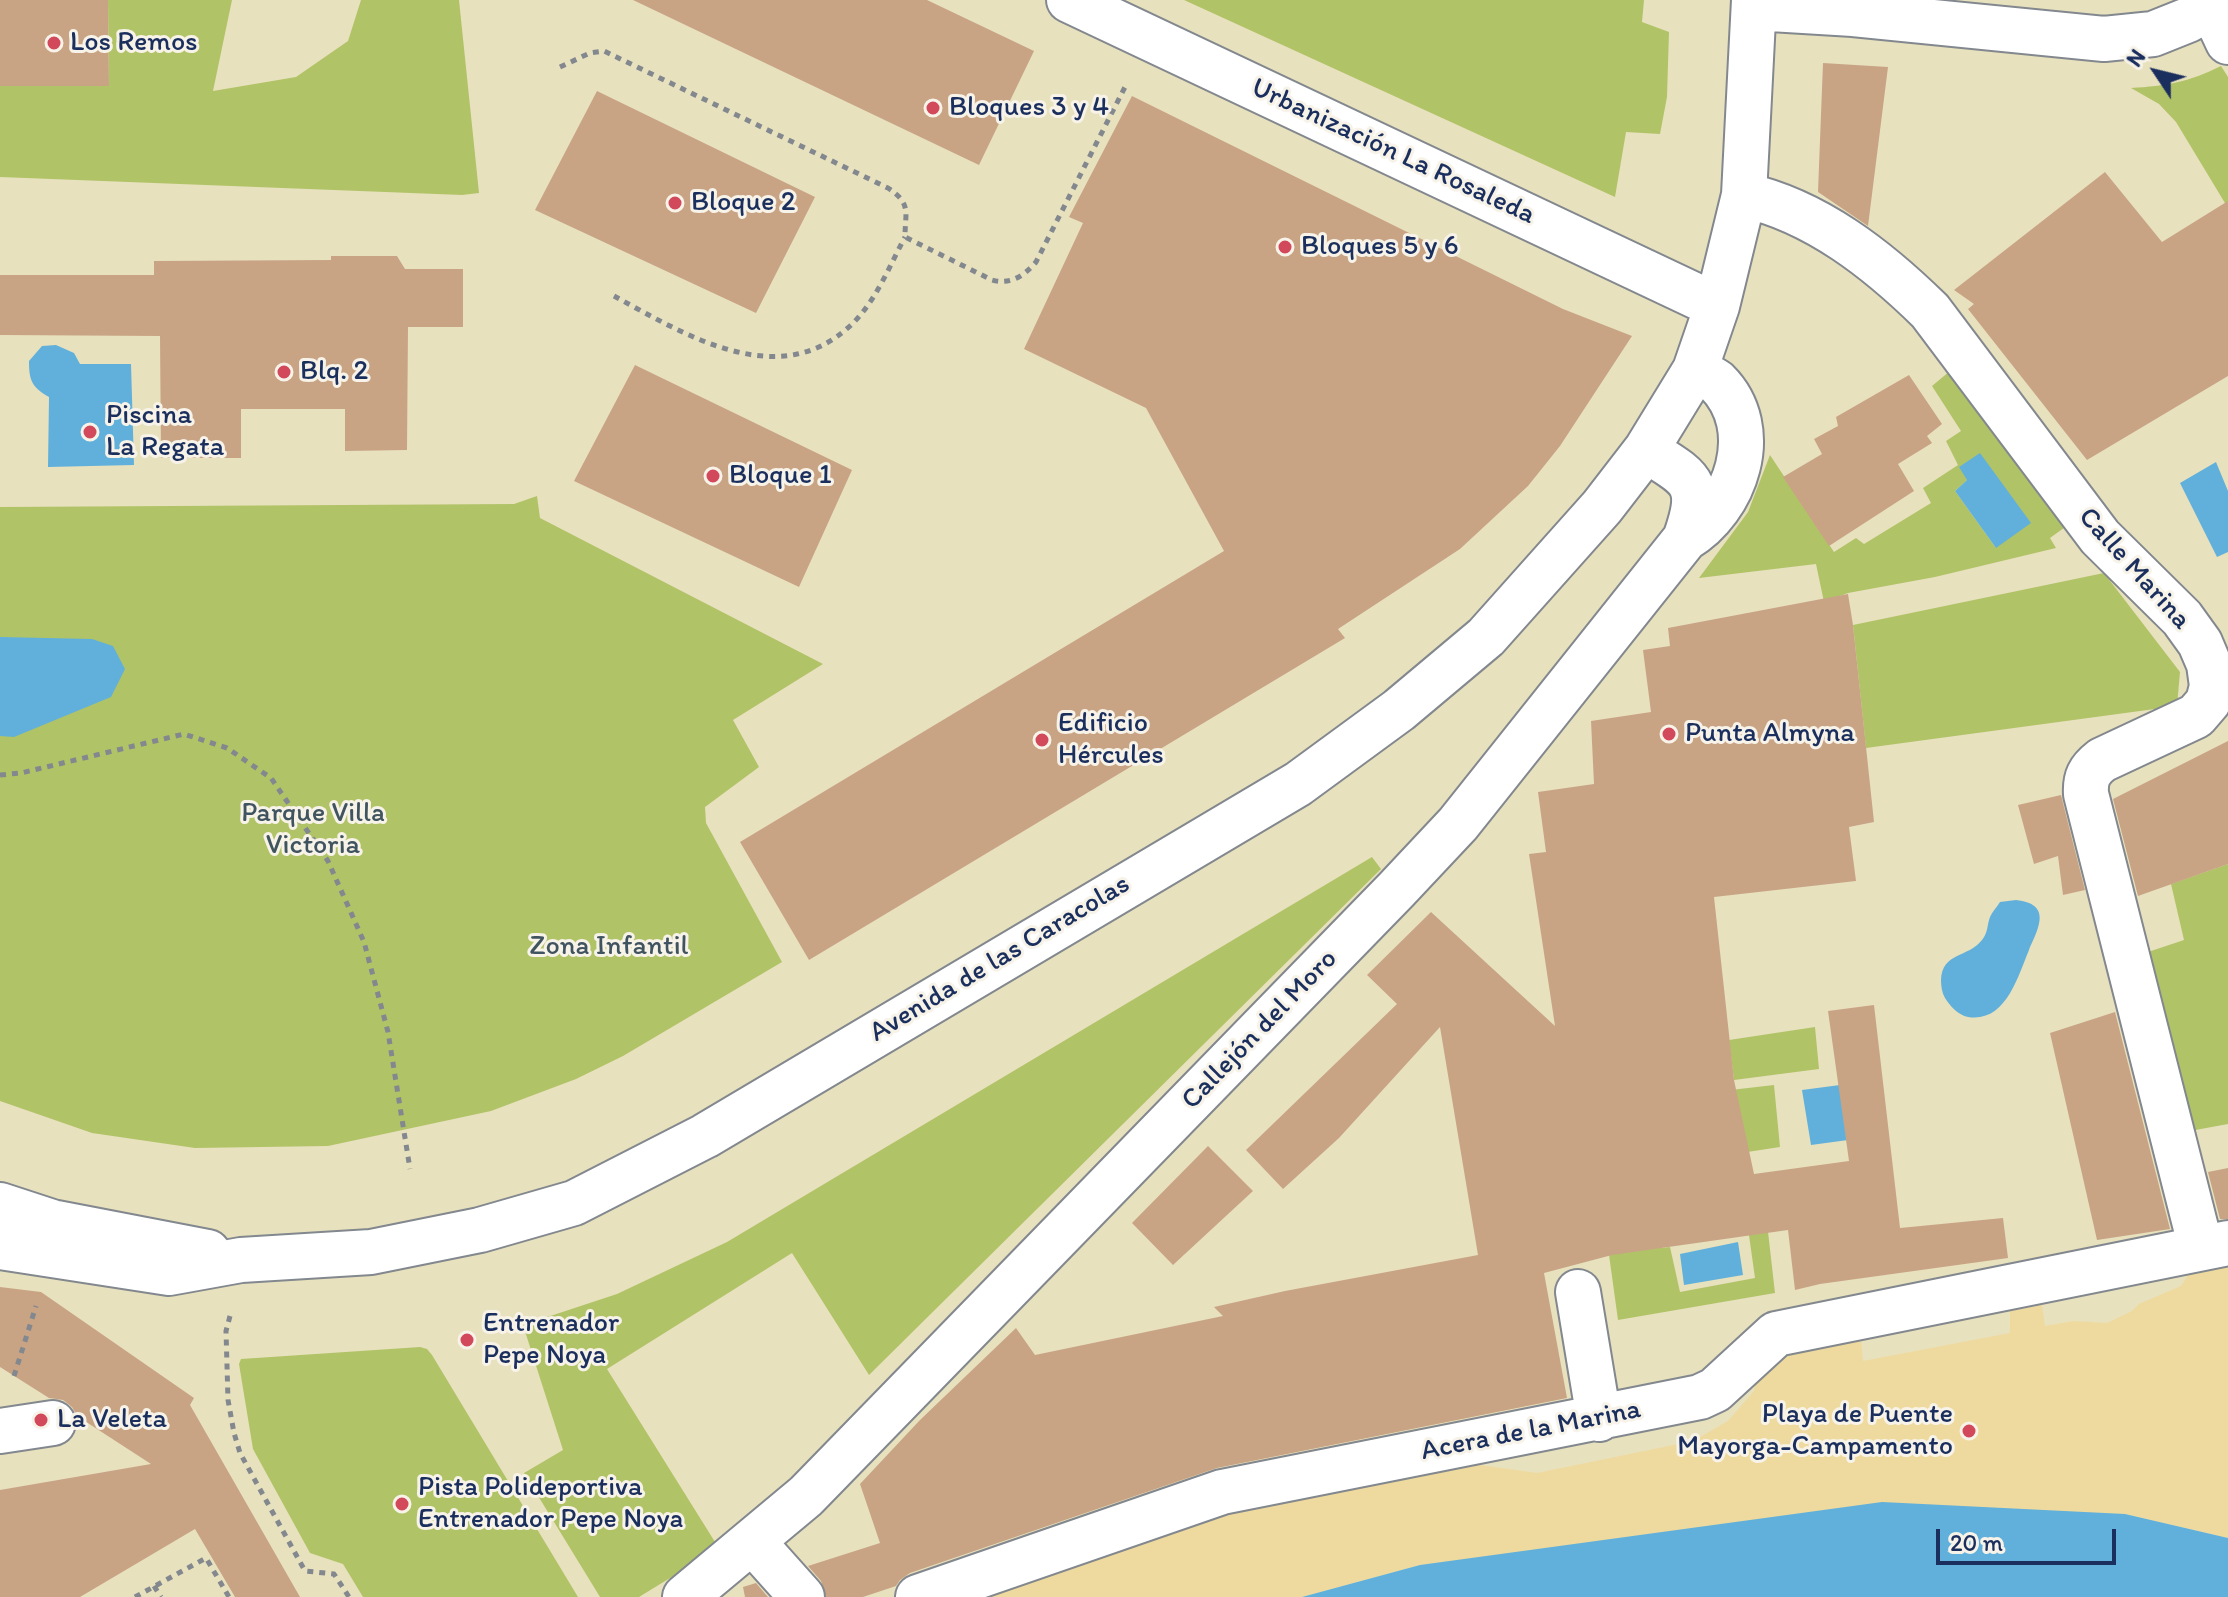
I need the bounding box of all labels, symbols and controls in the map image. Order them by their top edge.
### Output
place label: Los Remos [70,26,198,60]
north arrow [2116,32,2196,112]
marker: Los Remos [45,34,63,52]
text: N [2121,44,2151,72]
street label: Urbanización La Rosaleda [1246,71,1540,233]
place label: Bloques 3 y 4 [949,91,1109,125]
marker: Bloques 3 y 4 [924,99,942,117]
place label: Bloque 2 [691,186,795,220]
marker: Bloque 2 [666,194,684,212]
place label: Bloques 5 y 6 [1301,230,1459,264]
marker: Bloques 5 y 6 [1276,238,1294,256]
place label: Blq. 2 [300,355,368,389]
marker: Blq. 2 [275,363,293,381]
place label: Piscina La Regata [106,399,224,465]
marker: Piscina La Regata [81,423,99,441]
place label: Bloque 1 [729,459,832,493]
marker: Bloque 1 [704,467,722,485]
street label: Calle Marina [2071,501,2197,637]
place label: Edificio Hércules [1058,707,1164,773]
place label: Punta Almyna [1685,717,1855,751]
marker: Punta Almyna [1660,725,1678,743]
marker: Edificio Hércules [1033,731,1051,749]
park label: Parque Villa Victoria [241,797,385,863]
street label: Avenida de las Caracolas [864,868,1136,1050]
park label: Zona Infantil [529,930,689,964]
street label: Callejón del Moro [1175,943,1345,1117]
place label: Entrenador Pepe Noya [483,1307,619,1373]
marker: Entrenador Pepe Noya [458,1331,476,1349]
street label: Acera de la Marina [1418,1393,1644,1469]
place label: Playa de Puente Mayorga-Campamento [1677,1398,1953,1464]
place label: La Veleta [57,1403,167,1437]
marker: La Veleta [32,1411,50,1429]
marker: Playa de Puente Mayorga-Campamento [1960,1422,1978,1440]
place label: Pista Polideportiva Entrenador Pepe Noya [418,1471,683,1537]
marker: Pista Polideportiva Entrenador Pepe Noya [393,1495,411,1513]
scale bar [1940,1513,2120,1563]
text: 20 m [1950,1528,2003,1557]

